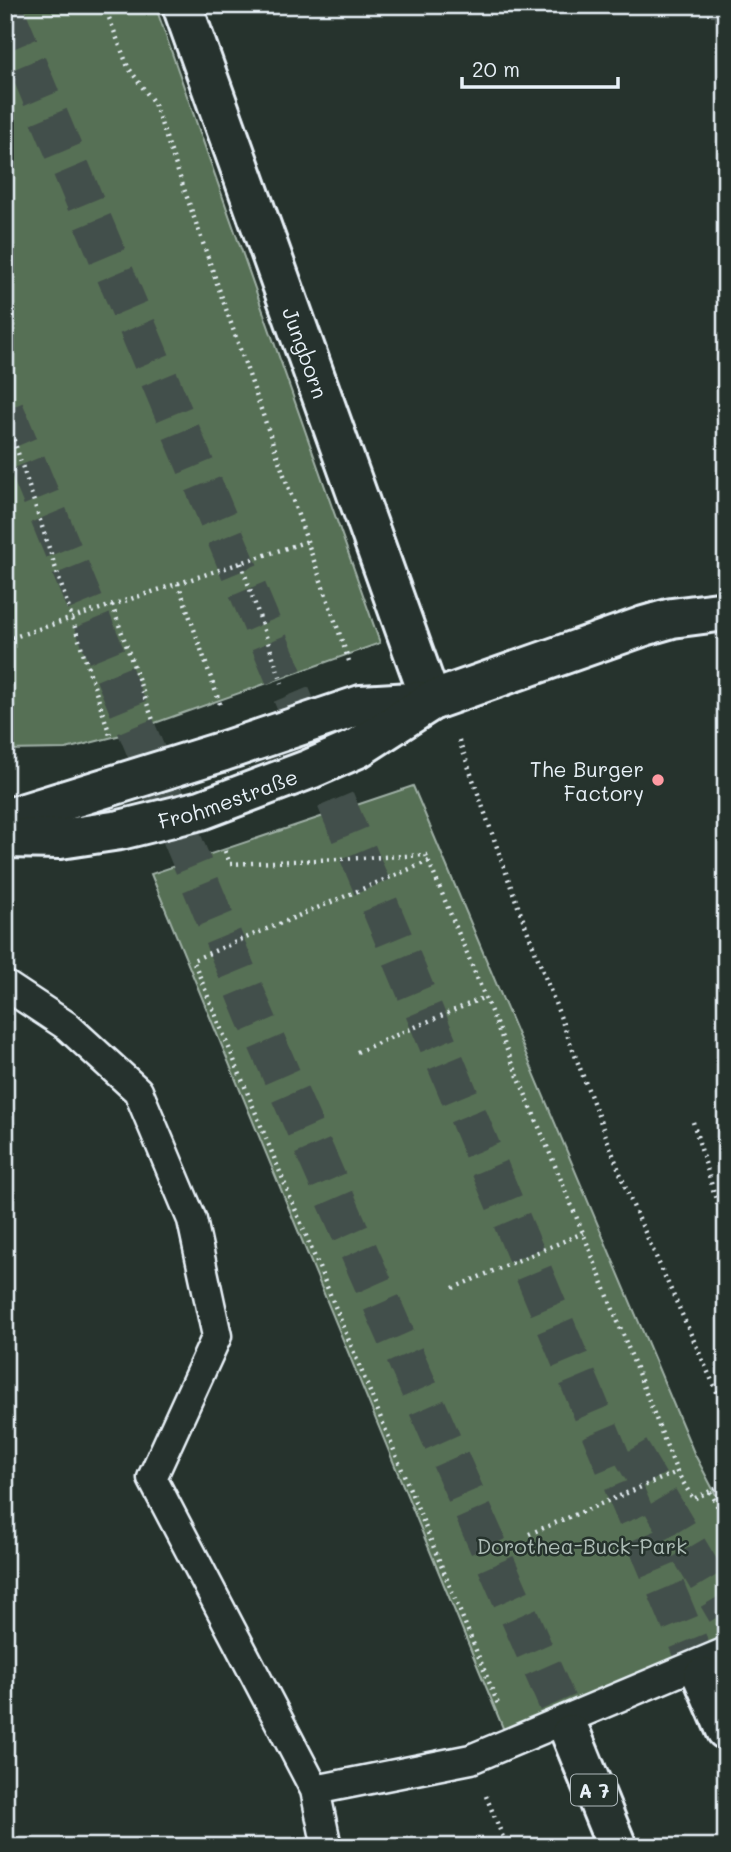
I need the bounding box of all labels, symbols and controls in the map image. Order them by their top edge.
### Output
scale bar [462,46,617,90]
text: 20 m [472,55,520,82]
street label: Jungborn [278,303,335,402]
place label: The Burger Factory [530,755,644,806]
street label: Frohmestraße [155,762,301,834]
marker: The Burger Factory [650,772,666,788]
park label: Dorothea-Buck-Park [477,1532,687,1559]
road number: A 7 [571,1774,617,1806]

